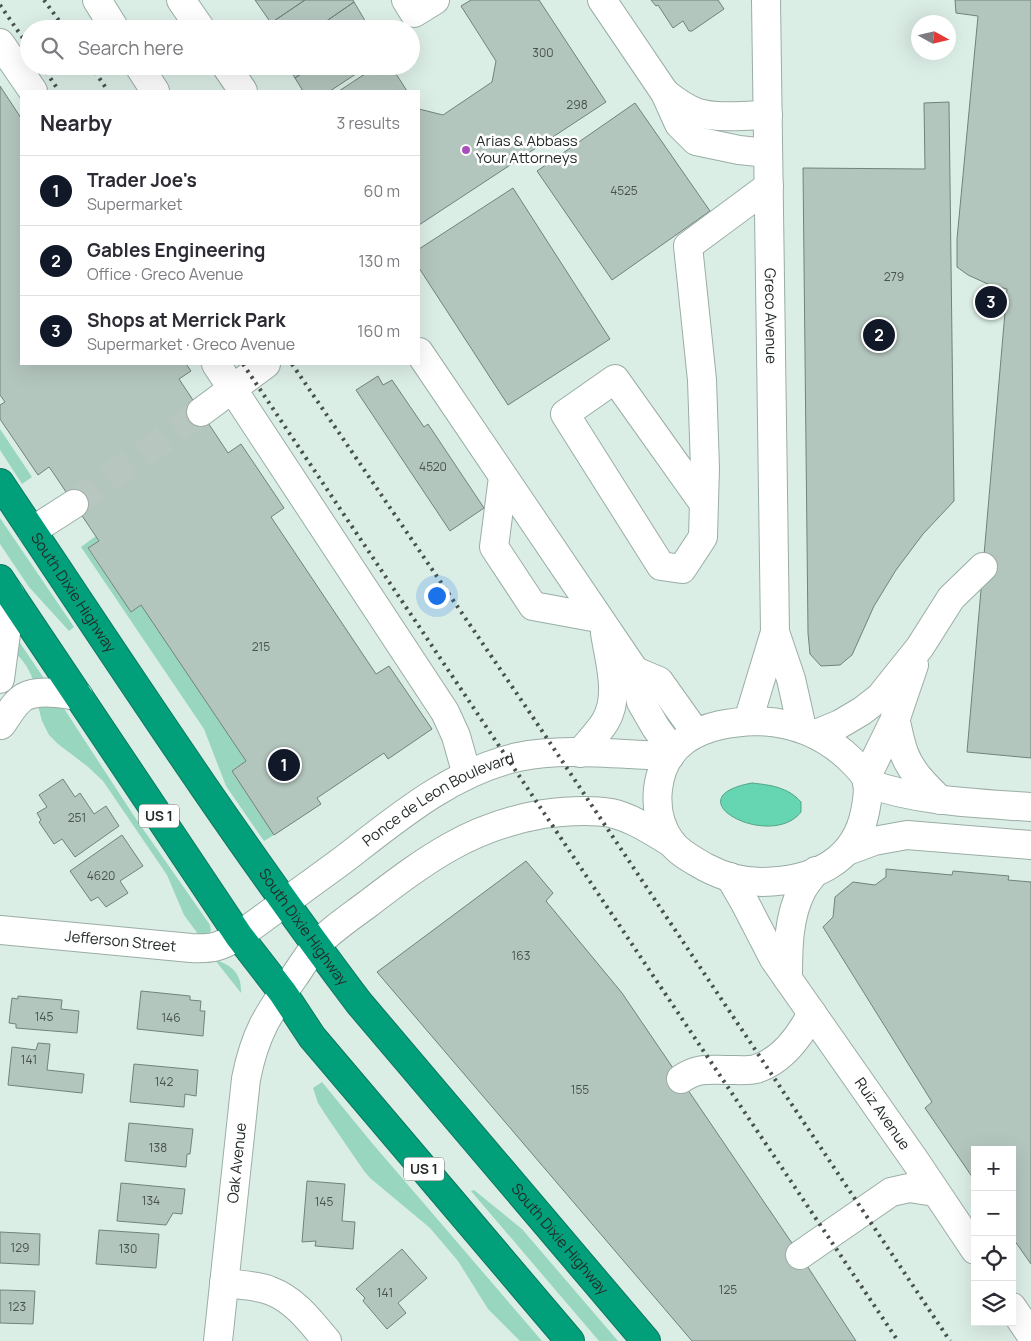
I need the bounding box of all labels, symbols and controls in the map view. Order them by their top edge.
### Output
north arrow [911,15,956,60]
search box [20,20,420,75]
icon: search [38,34,66,62]
text: Search here [78,35,184,61]
house number: 300 [532,44,554,61]
house number: 298 [566,96,588,113]
text: Nearby [40,109,112,137]
text: 3 results [337,112,400,134]
place label: Arias & Abbass Your Attorneys [476,130,578,168]
marker: Arias & Abbass Your Attorneys [460,144,472,156]
text: Trader Joe's [87,167,197,193]
text: 1 [52,180,60,202]
text: 60 m [364,180,400,202]
house number: 4525 [610,182,638,199]
text: Supermarket [87,193,183,215]
text: Gables Engineering [87,237,266,263]
text: 2 [51,250,61,272]
text: 130 m [358,250,400,272]
text: Office · Greco Avenue [87,263,243,285]
street label: Greco Avenue [760,268,782,364]
house number: 279 [884,268,904,285]
pin: 3 [975,283,1007,321]
text: Shops at Merrick Park [87,307,285,333]
pin: 2 [863,316,895,354]
text: 3 [51,320,61,342]
text: 160 m [357,320,400,342]
text: Supermarket · Greco Avenue [87,333,295,355]
house number: 4520 [419,458,447,475]
street label: South Dixie Highway [26,528,121,657]
your location [424,583,450,609]
house number: 215 [252,638,270,655]
pin: 1 [268,746,300,784]
street label: Ponce de Leon Boulevard [358,747,516,851]
road number: US 1 [139,804,179,828]
house number: 251 [68,809,86,826]
street label: South Dixie Highway [254,864,354,990]
house number: 4620 [87,867,115,884]
street label: Jefferson Street [64,925,177,957]
house number: 163 [512,947,530,964]
house number: 145 [35,1008,53,1025]
house number: 146 [161,1009,181,1026]
house number: 141 [21,1051,37,1068]
house number: 142 [155,1073,173,1090]
street label: Ruiz Avenue [850,1073,916,1154]
house number: 155 [571,1081,589,1098]
street label: Oak Avenue [222,1121,251,1204]
house number: 138 [149,1139,167,1156]
map controls [971,1146,1016,1326]
button: + [971,1146,1016,1191]
road number: US 1 [404,1158,444,1180]
street label: South Dixie Highway [507,1179,613,1299]
button: − [971,1191,1016,1236]
house number: 134 [142,1192,160,1209]
house number: 145 [315,1193,333,1210]
button: locate [971,1236,1016,1281]
house number: 129 [11,1239,29,1256]
house number: 130 [119,1240,137,1257]
house number: 125 [719,1281,737,1298]
button: layers [971,1281,1016,1326]
house number: 141 [377,1284,393,1301]
house number: 123 [8,1298,26,1315]

